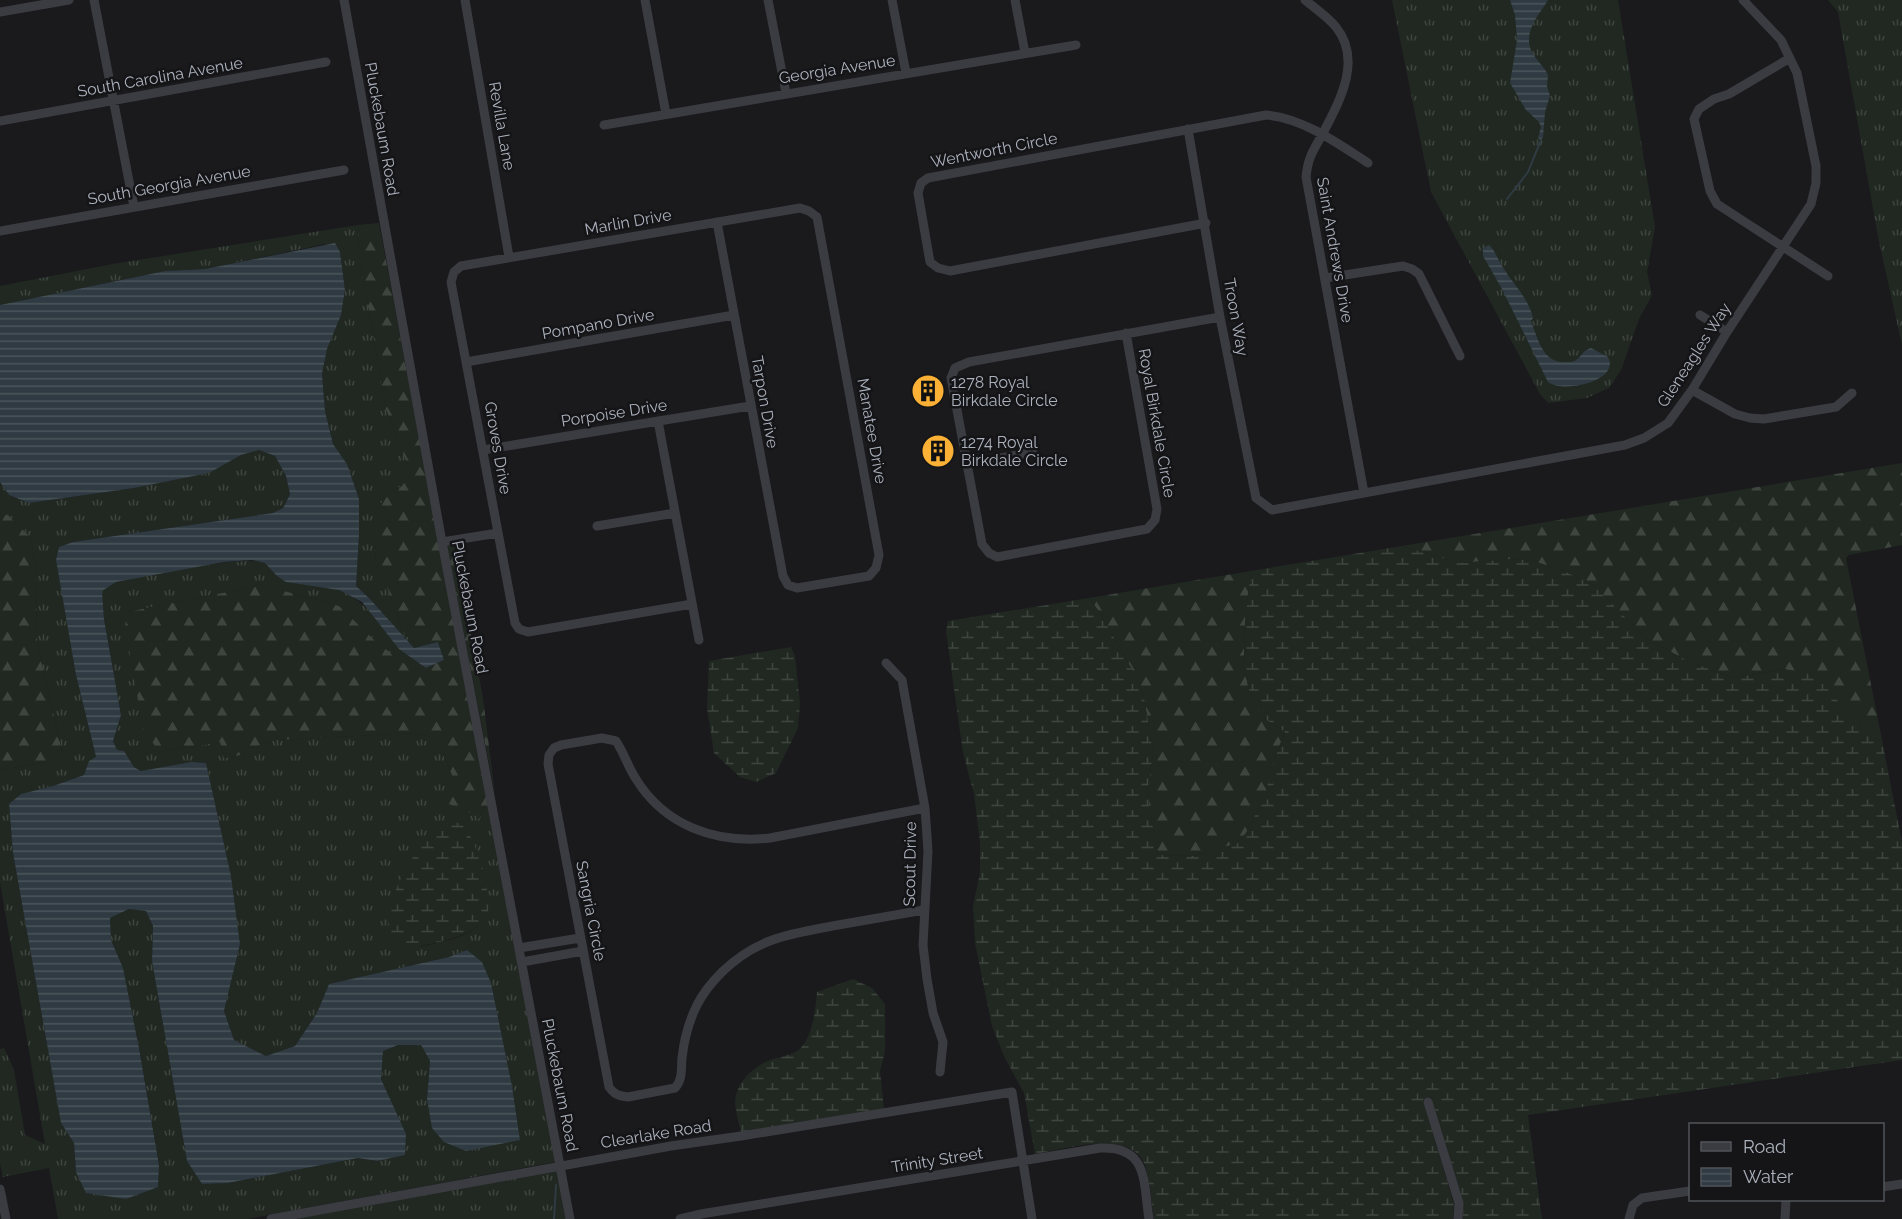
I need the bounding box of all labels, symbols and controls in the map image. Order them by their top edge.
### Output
street label: Georgia Avenue [777,50,897,88]
street label: South Carolina Avenue [76,53,244,101]
street label: Pluckebaum Road [361,61,403,197]
street label: Revilla Lane [485,80,519,172]
street label: Wentworth Circle [929,128,1059,172]
street label: South Georgia Avenue [86,161,252,209]
street label: Saint Andrews Drive [1313,176,1357,324]
street label: Marlin Drive [583,205,673,239]
street label: Troon Way [1220,277,1252,358]
street label: Gleneagles Way [1653,299,1735,411]
street label: Pompano Drive [540,305,656,343]
street label: Royal Birkdale Circle [1135,347,1179,499]
street label: Tarpon Drive [748,354,782,450]
building icon: 1278 Royal Birkdale Circle [910,373,946,409]
place label: 1278 Royal Birkdale Circle [951,373,1058,410]
street label: Manatee Drive [853,377,891,485]
street label: Porpoise Drive [560,395,668,431]
street label: Groves Drive [481,400,515,496]
building icon: 1274 Royal Birkdale Circle [920,433,956,469]
place label: 1274 Royal Birkdale Circle [961,433,1068,470]
street label: Pluckebaum Road [448,539,492,675]
street label: Scout Drive [900,821,920,907]
street label: Sangria Circle [572,859,610,963]
street label: Pluckebaum Road [538,1017,582,1153]
street label: Clearlake Road [599,1116,713,1152]
legend [1689,1123,1884,1201]
text: Road [1743,1136,1786,1157]
street label: Trinity Street [890,1143,985,1177]
text: Water [1743,1166,1794,1187]

